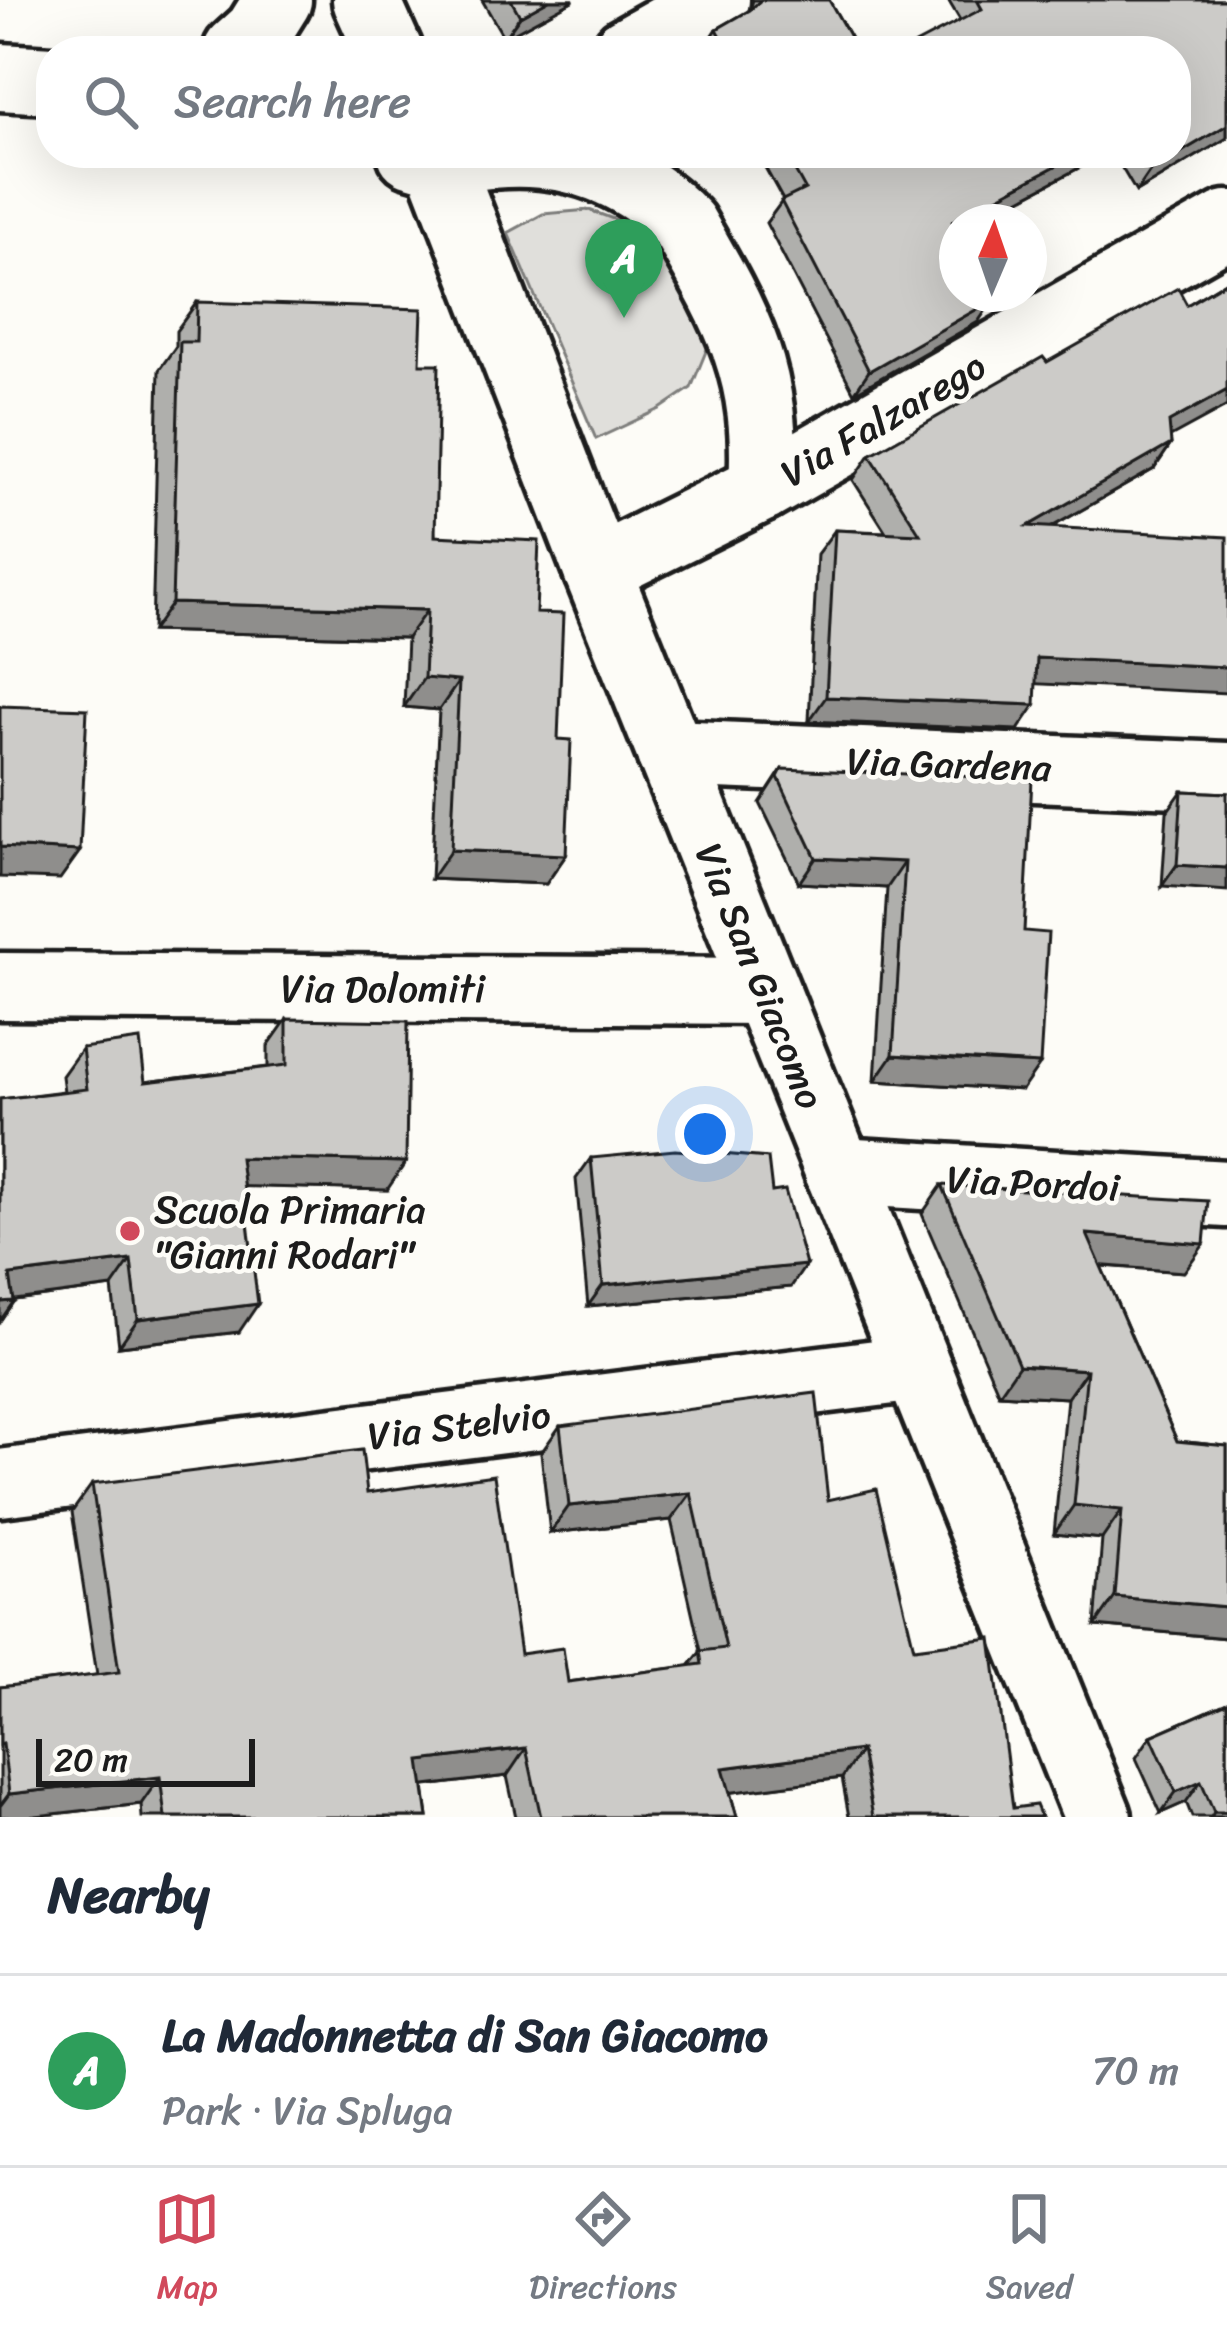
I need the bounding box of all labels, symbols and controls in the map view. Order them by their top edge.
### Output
search box [36,36,1191,168]
text: Search here [174,62,411,142]
icon: search [78,69,144,135]
north arrow [939,204,1047,312]
pin: A [585,219,663,318]
street label: Via Falzarego [767,332,999,506]
street label: Via Gardena [845,726,1053,802]
street label: Via San Giacomo [675,832,845,1120]
street label: Via Dolomiti [281,954,486,1023]
your location [675,1104,735,1164]
street label: Via Pordoi [945,1144,1122,1222]
place label: Scuola Primaria "Gianni Rodari" [154,1175,426,1289]
marker: Scuola Primaria "Gianni Rodari" [117,1218,143,1244]
street label: Via Stelvio [364,1380,554,1470]
text: 20 m [54,1731,128,1789]
scale bar [36,1733,255,1786]
text: Nearby [48,1850,209,1940]
text: La Madonnetta di San Giacomo [162,1996,768,2076]
text: A [74,2036,100,2105]
text: 70 m [1092,2036,1179,2105]
text: Park · Via Spluga [162,2076,453,2145]
tab: Map [154,2186,220,2316]
tab: Directions [529,2186,677,2316]
tab: Saved [986,2186,1073,2316]

